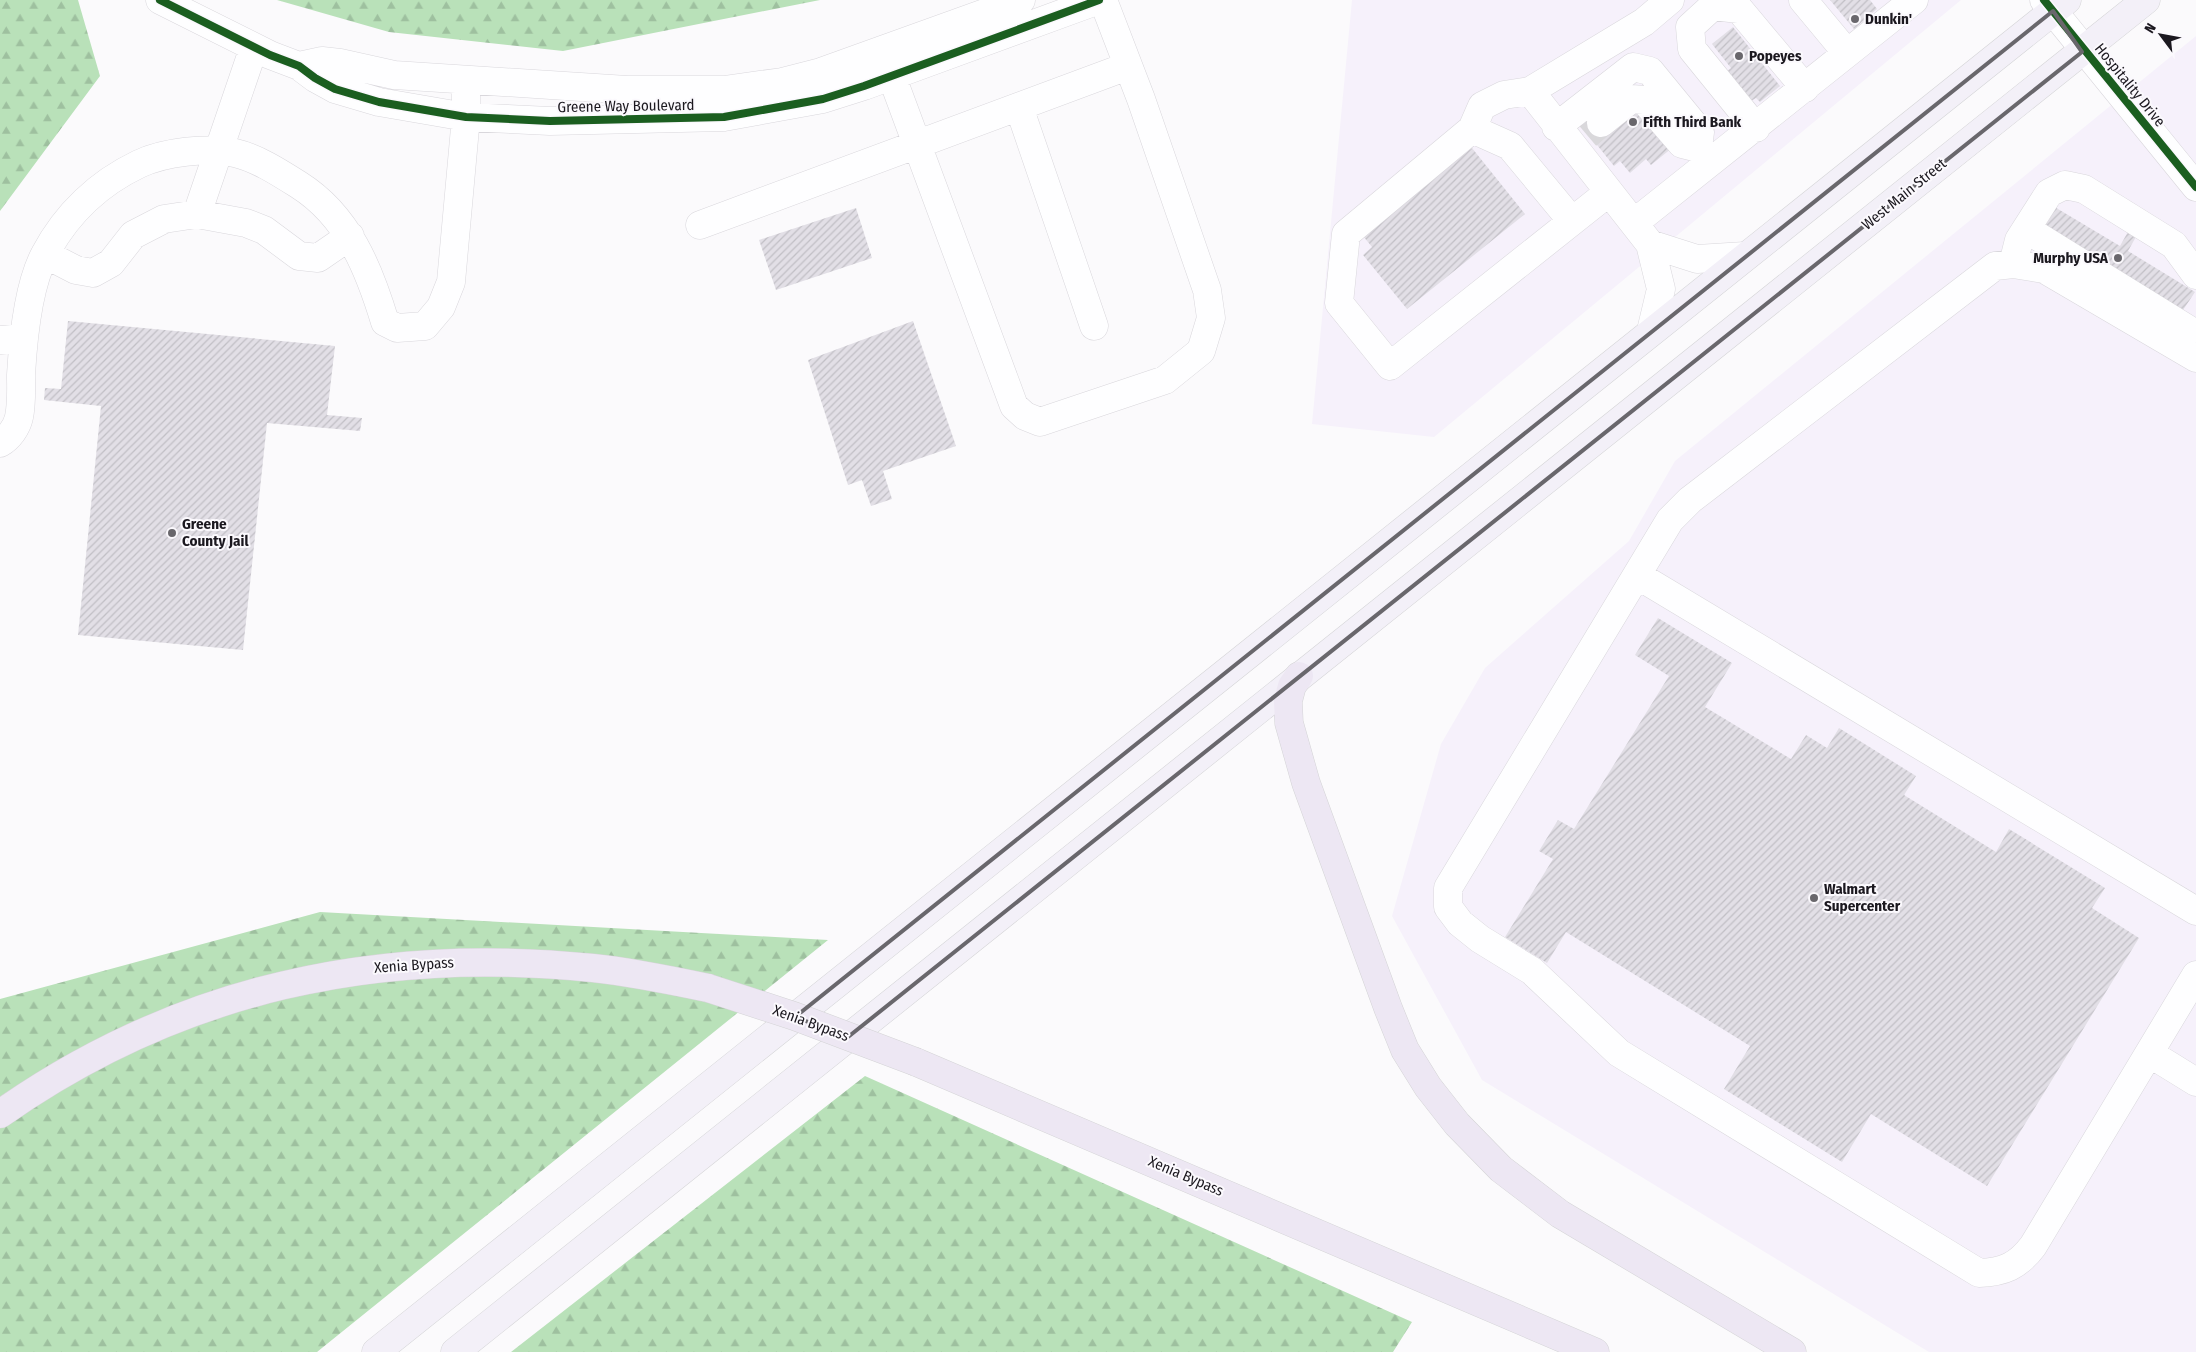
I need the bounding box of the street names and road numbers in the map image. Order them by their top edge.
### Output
street label: Hospitality Drive [2091,40,2169,130]
street label: Greene Way Boulevard [557,96,695,116]
street label: West Main Street [1858,154,1950,234]
street label: Xenia Bypass [374,953,454,977]
street label: Xenia Bypass [770,1001,852,1045]
street label: Xenia Bypass [1146,1152,1226,1200]

